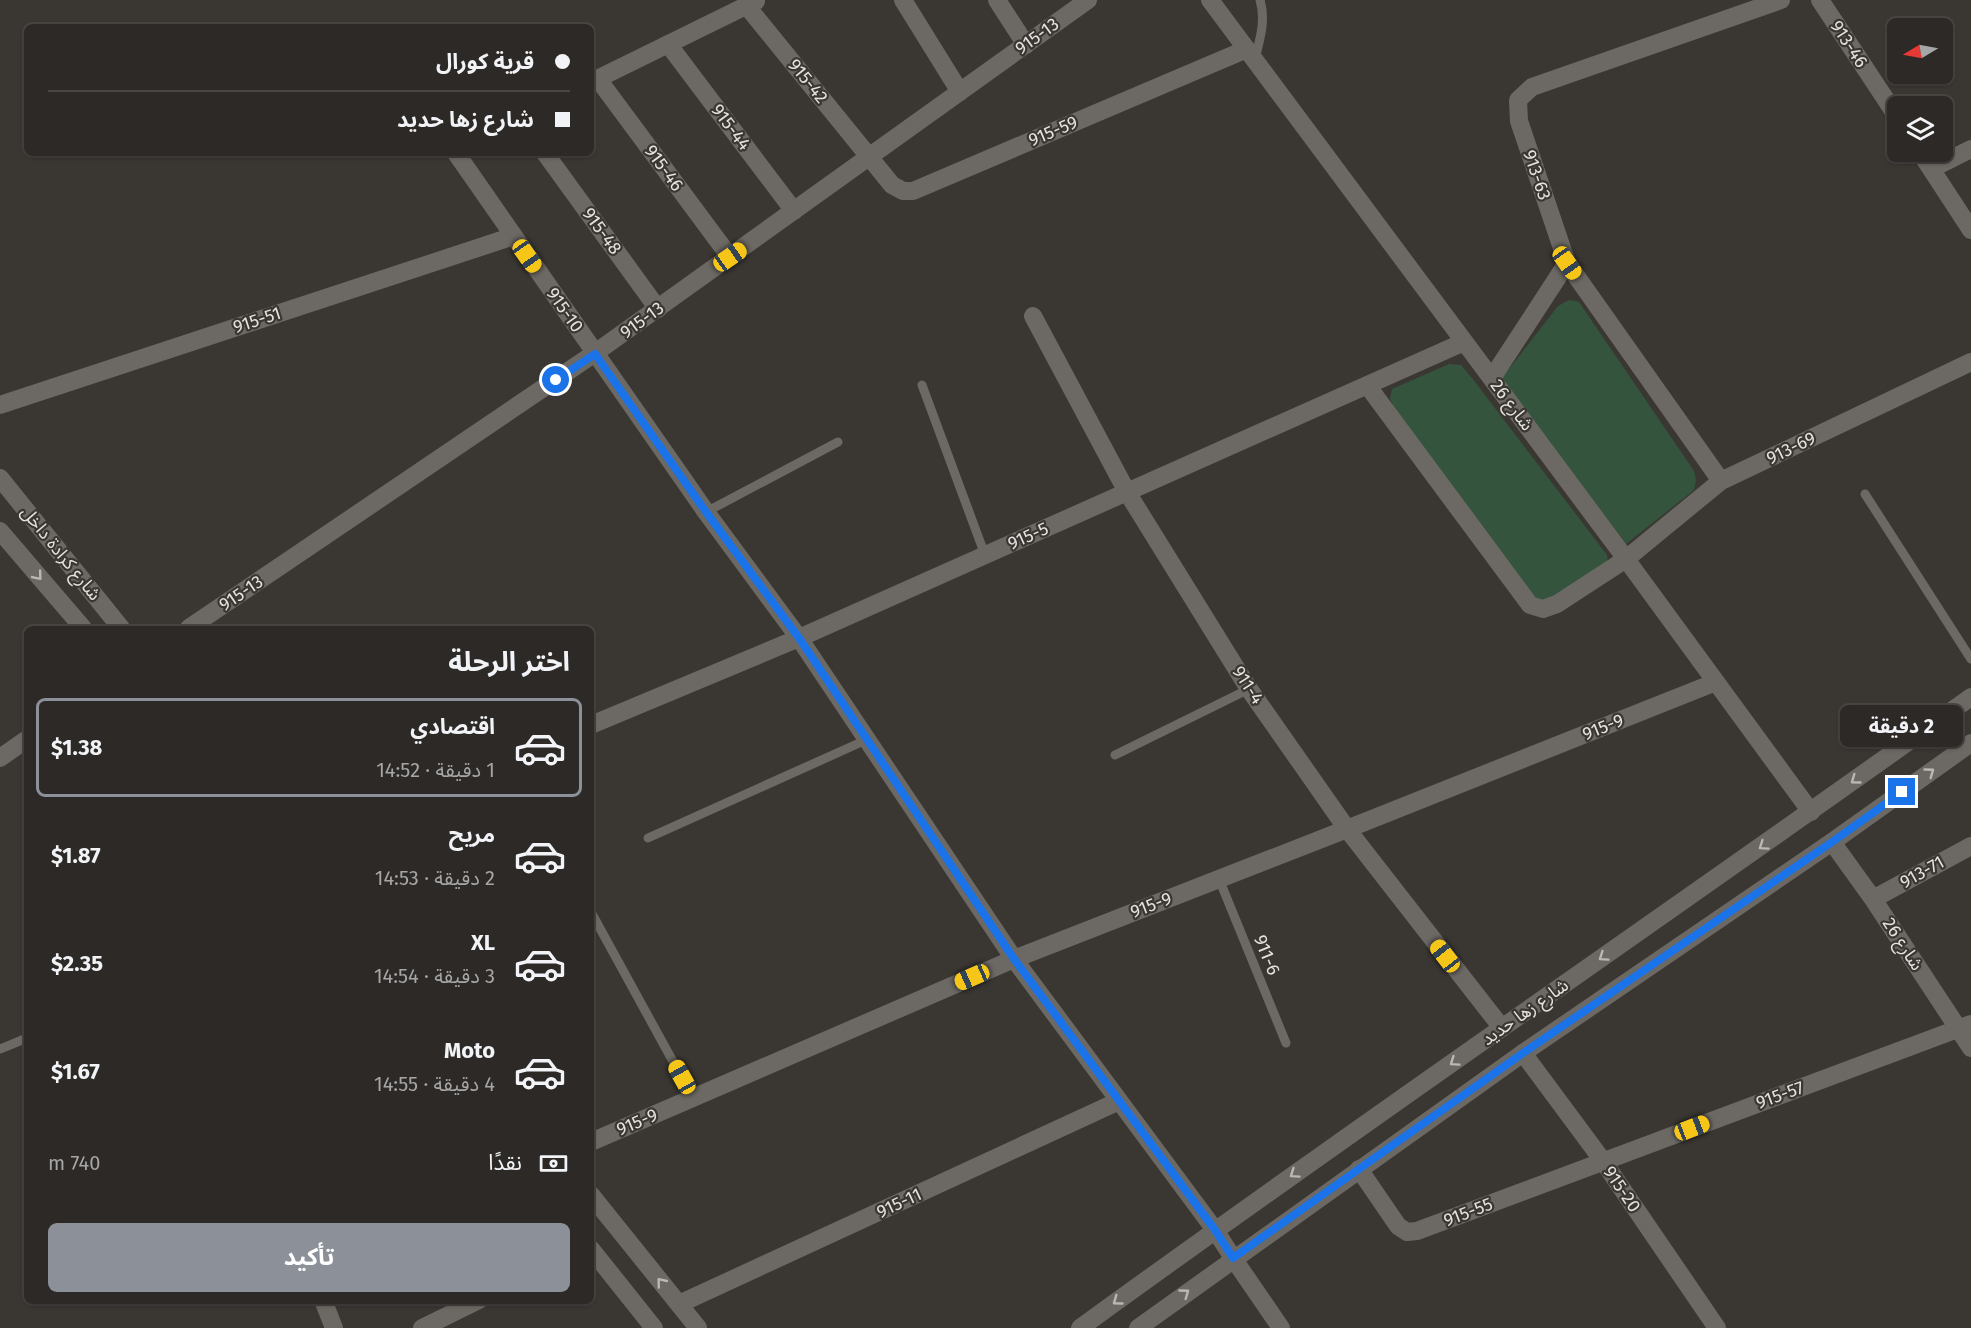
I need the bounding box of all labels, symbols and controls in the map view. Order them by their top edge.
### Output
street label: 915-13 [1011,13,1063,59]
street label: 913-46 [1826,16,1872,72]
north arrow [1887,18,1953,84]
map controls [1887,18,1953,162]
text: قرية كورال [436,48,534,75]
street label: 915-42 [783,54,833,108]
button: layers [1887,96,1953,162]
street label: 915-44 [707,100,756,155]
text: شارع زها حديد [397,106,534,133]
street label: 915-59 [1025,111,1081,151]
street label: 915-46 [640,140,688,196]
street label: 913-63 [1518,147,1556,203]
street label: 915-48 [578,203,626,259]
car [509,236,545,276]
car [710,239,750,275]
car [1549,243,1585,283]
street label: 915-10 [542,283,588,337]
street label: 915-13 [616,297,668,343]
street label: 915-51 [230,302,284,338]
route start [542,366,569,393]
street label: شارع 26 [1483,375,1538,437]
street label: 913-69 [1763,427,1819,469]
street label: شارع كرادة داخل [14,501,106,607]
street label: 915-5 [1004,517,1052,555]
one-way arrow [31,569,42,580]
street label: 915-13 [215,570,267,616]
text: اختر الرحلة [448,646,570,678]
street label: 911-4 [1228,662,1269,709]
callout: 2 دقيقة [1840,705,1964,747]
street label: 915-9 [1579,709,1627,745]
text: اقتصادي [410,713,495,740]
text: 2 دقيقة [1869,714,1934,738]
icon: car [513,721,567,775]
text: $1.38 [51,734,102,761]
text: 1 دقيقة · 14:52 [376,758,495,782]
one-way arrow [1923,768,1934,779]
one-way arrow [1851,773,1862,784]
route end [1888,778,1915,805]
text: مريح [449,821,495,848]
icon: car [513,829,567,883]
one-way arrow [1758,839,1769,850]
text: $1.87 [51,842,101,869]
street label: 913-71 [1896,851,1948,893]
text: 2 دقيقة · 14:53 [375,866,495,890]
street label: 915-9 [1127,887,1175,923]
street label: شارع 26 [1875,914,1928,976]
text: XL [471,929,495,956]
street label: 911-6 [1249,932,1285,978]
car [1427,936,1463,976]
icon: car [513,937,567,991]
text: $2.35 [51,950,103,977]
one-way arrow [1598,950,1609,961]
car [952,961,992,993]
text: 3 دقيقة · 14:54 [374,964,495,988]
street label: شارع زها حديد [1477,974,1574,1052]
text: Moto [444,1037,495,1064]
icon: car [513,1045,567,1099]
one-way arrow [1449,1055,1460,1066]
car [665,1057,699,1097]
text: $1.67 [51,1058,100,1085]
text: 4 دقيقة · 14:55 [374,1072,495,1096]
street label: 915-57 [1753,1076,1807,1114]
street label: 915-9 [613,1104,661,1140]
car [1672,1113,1712,1143]
icon: cash [537,1147,570,1180]
text: نقدًا [488,1149,522,1176]
text: 740 m [48,1151,100,1175]
street label: 915-20 [1599,1162,1645,1216]
one-way arrow [1290,1167,1301,1178]
street label: 915-11 [873,1183,925,1223]
street label: 915-55 [1440,1193,1496,1231]
button: تأكيد [48,1223,570,1292]
one-way arrow [658,1278,669,1289]
one-way arrow [1178,1290,1189,1301]
one-way arrow [1112,1294,1123,1305]

